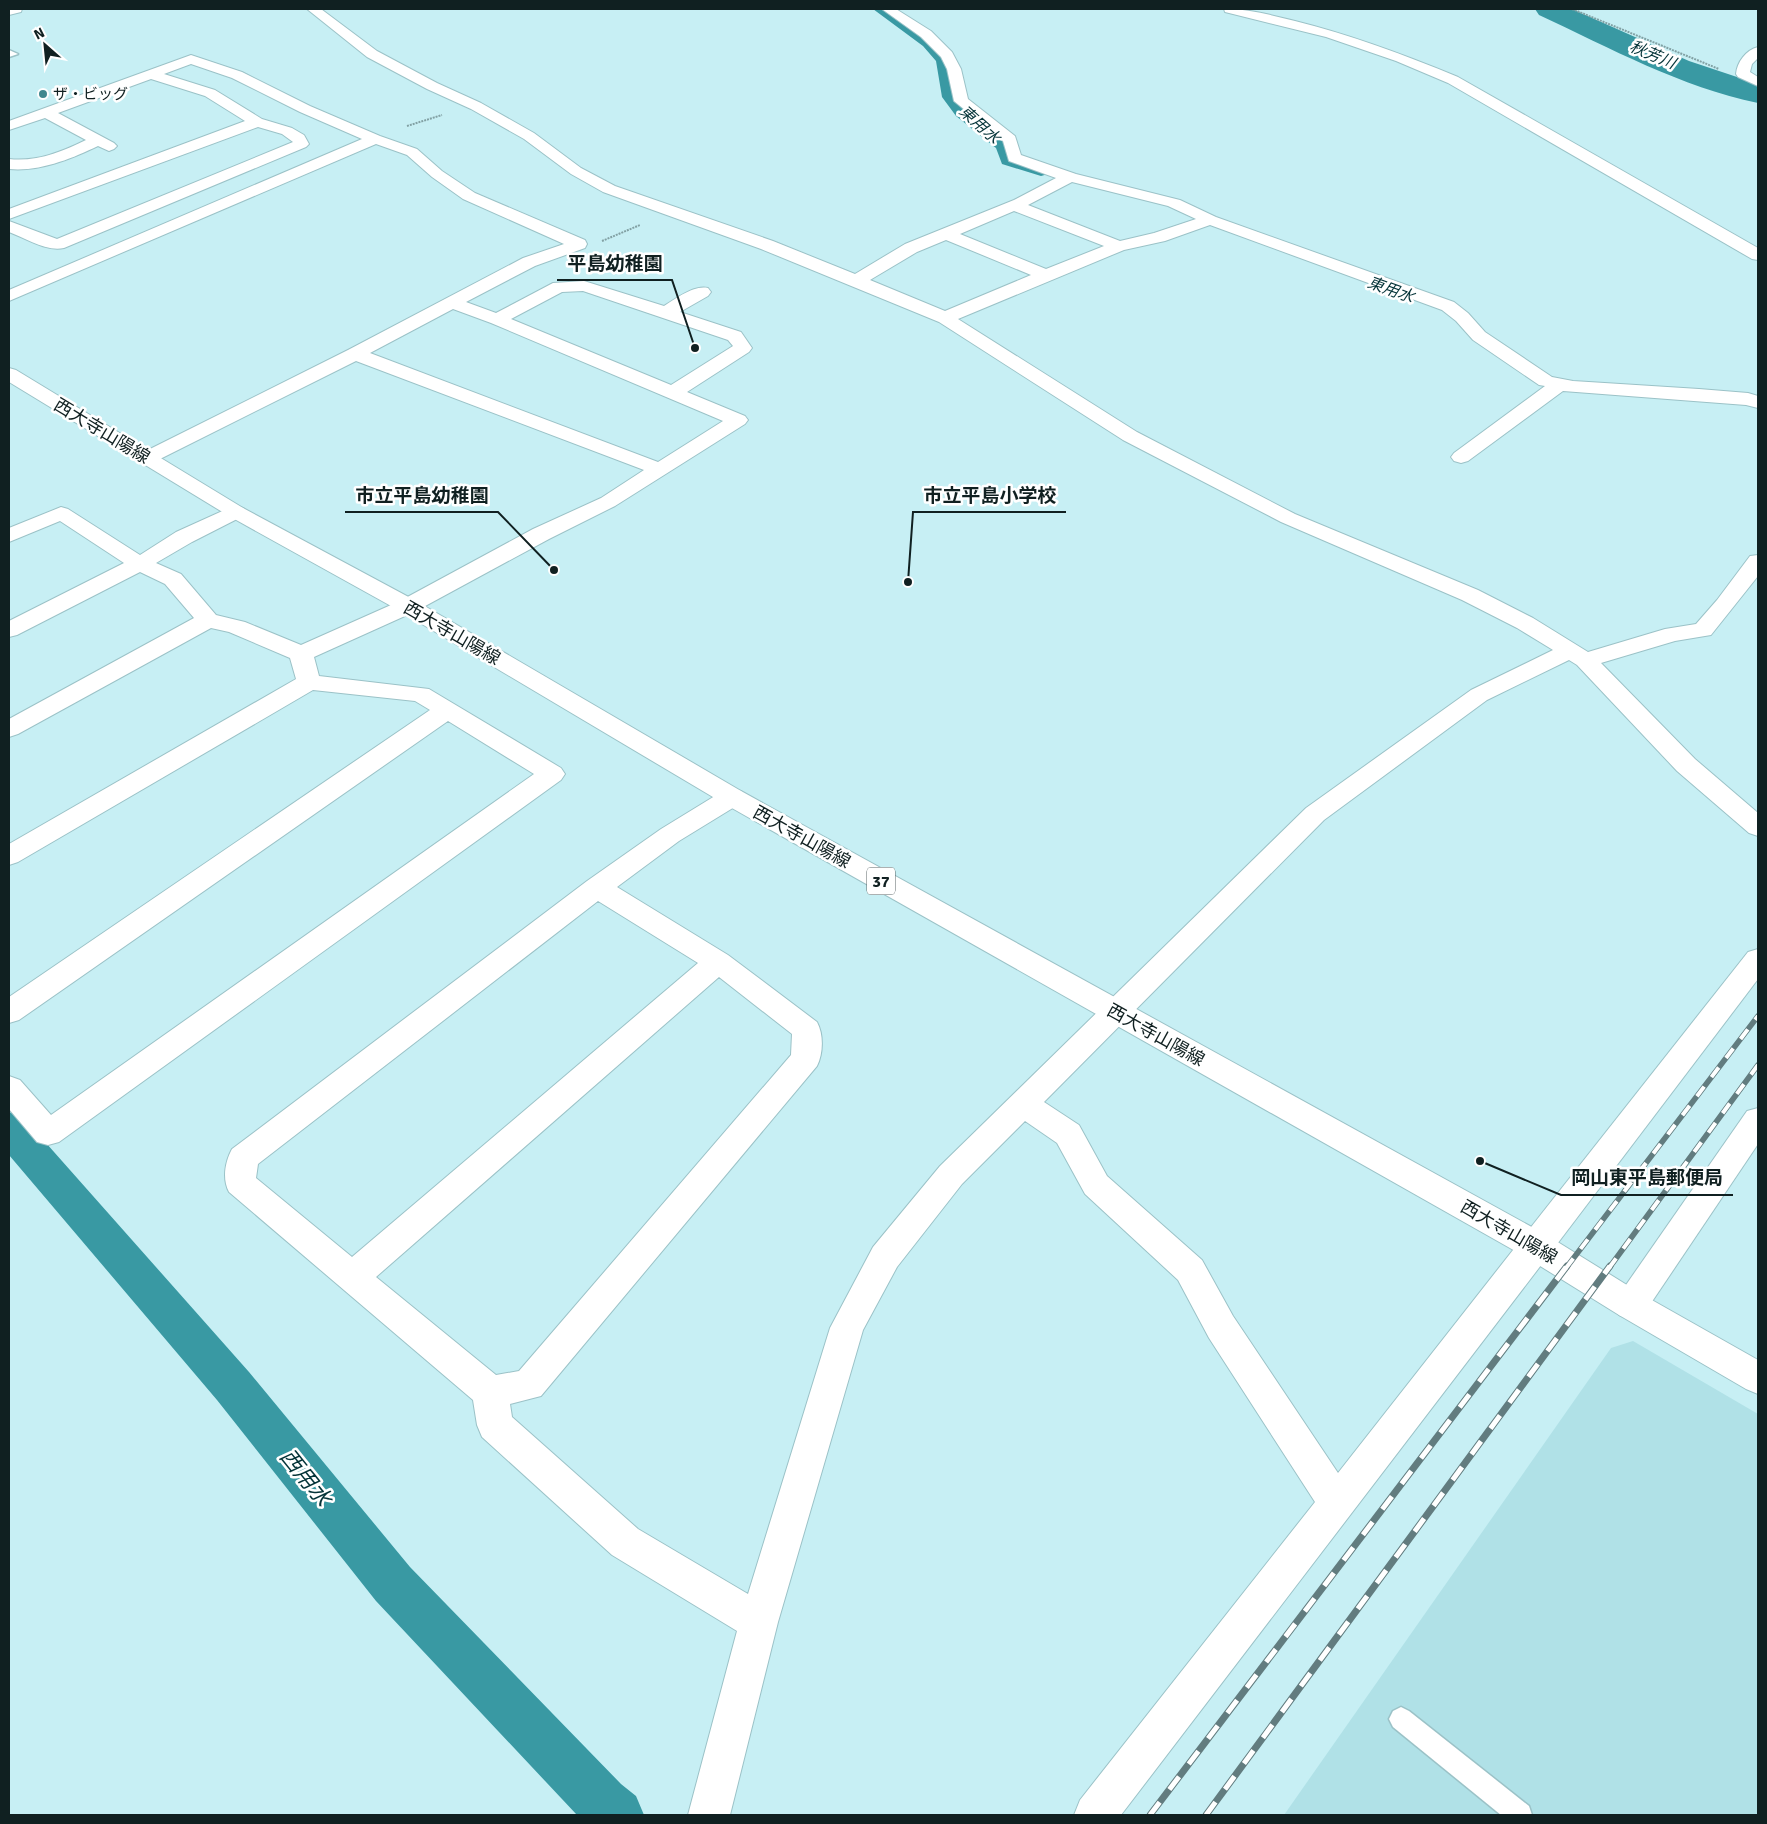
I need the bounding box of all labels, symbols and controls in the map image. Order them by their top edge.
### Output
north arrow [20,20,70,70]
text: N [31,24,48,44]
water label: 秋芳川 [1627,36,1680,74]
place label: ザ・ビッグ [53,85,128,103]
marker: ザ・ビッグ [37,88,49,100]
water label: 東用水 [955,101,1005,150]
callout: 平島幼稚園 [557,246,672,280]
text: 平島幼稚園 [567,252,663,276]
water label: 東用水 [1365,272,1419,308]
street label: 西大寺山陽線 [50,394,154,468]
callout: 市立平島幼稚園 [345,478,498,512]
callout: 市立平島小学校 [913,478,1066,512]
text: 市立平島幼稚園 [355,484,489,508]
text: 市立平島小学校 [923,484,1057,508]
street label: 西大寺山陽線 [400,596,504,670]
street label: 西大寺山陽線 [749,801,855,873]
road number: 37 [867,868,895,894]
street label: 西大寺山陽線 [1103,999,1209,1071]
callout: 岡山東平島郵便局 [1561,1161,1733,1195]
text: 岡山東平島郵便局 [1571,1166,1723,1190]
street label: 西大寺山陽線 [1457,1195,1561,1269]
water label: 西用水 [274,1443,338,1513]

